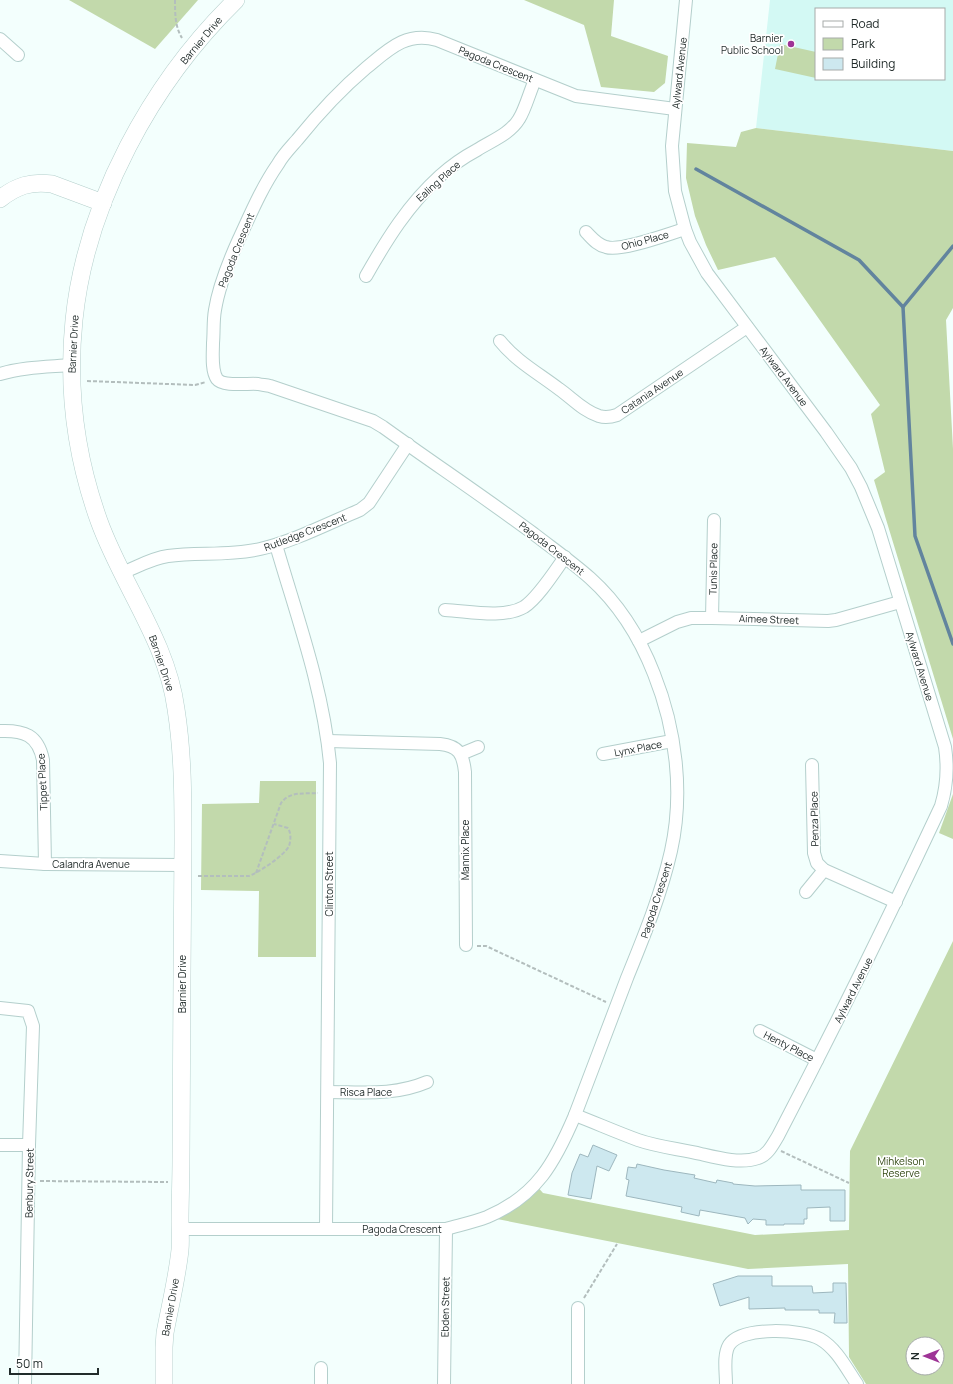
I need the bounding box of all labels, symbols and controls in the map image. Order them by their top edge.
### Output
legend [815,8,945,80]
street label: Barnier Drive [177,13,225,67]
text: Road [851,15,879,32]
place label: Barnier Public School [721,31,783,57]
text: Park [851,35,876,52]
street label: Aylward Avenue [668,36,690,110]
marker: Barnier Public School [786,39,796,49]
street label: Pagoda Crescent [457,43,535,85]
text: Building [851,55,895,72]
street label: Ealing Place [413,157,463,205]
street label: Pagoda Crescent [215,211,257,289]
street label: Ohio Place [620,227,670,253]
street label: Barnier Drive [64,314,82,374]
street label: Aylward Avenue [757,343,811,409]
street label: Catania Avenue [618,365,686,417]
street label: Rutledge Crescent [262,510,348,554]
street label: Pagoda Crescent [516,518,588,578]
street label: Tunis Place [706,543,720,595]
street label: Aimee Street [739,611,799,627]
street label: Aylward Avenue [903,630,937,703]
street label: Barnier Drive [146,633,178,693]
street label: Lynx Place [613,736,663,759]
street label: Tippet Place [34,753,50,811]
street label: Penza Place [807,791,821,847]
street label: Mannix Place [458,820,472,880]
street label: Clinton Street [322,852,336,916]
street label: Calandra Avenue [52,857,130,871]
street label: Pagoda Crescent [637,860,675,940]
street label: Barnier Drive [175,955,189,1013]
street label: Aylward Avenue [830,955,876,1025]
street label: Henty Place [761,1027,817,1065]
street label: Risca Place [340,1085,392,1099]
street label: Benbury Street [21,1148,37,1218]
park label: Mihkelson Reserve [878,1154,924,1180]
street label: Pagoda Crescent [362,1222,442,1236]
street label: Barnier Drive [158,1277,182,1337]
street label: Ebden Street [437,1277,453,1337]
north arrow [905,1336,945,1376]
scale bar [10,1350,98,1376]
text: N [907,1352,922,1360]
text: 50 m [16,1355,43,1372]

